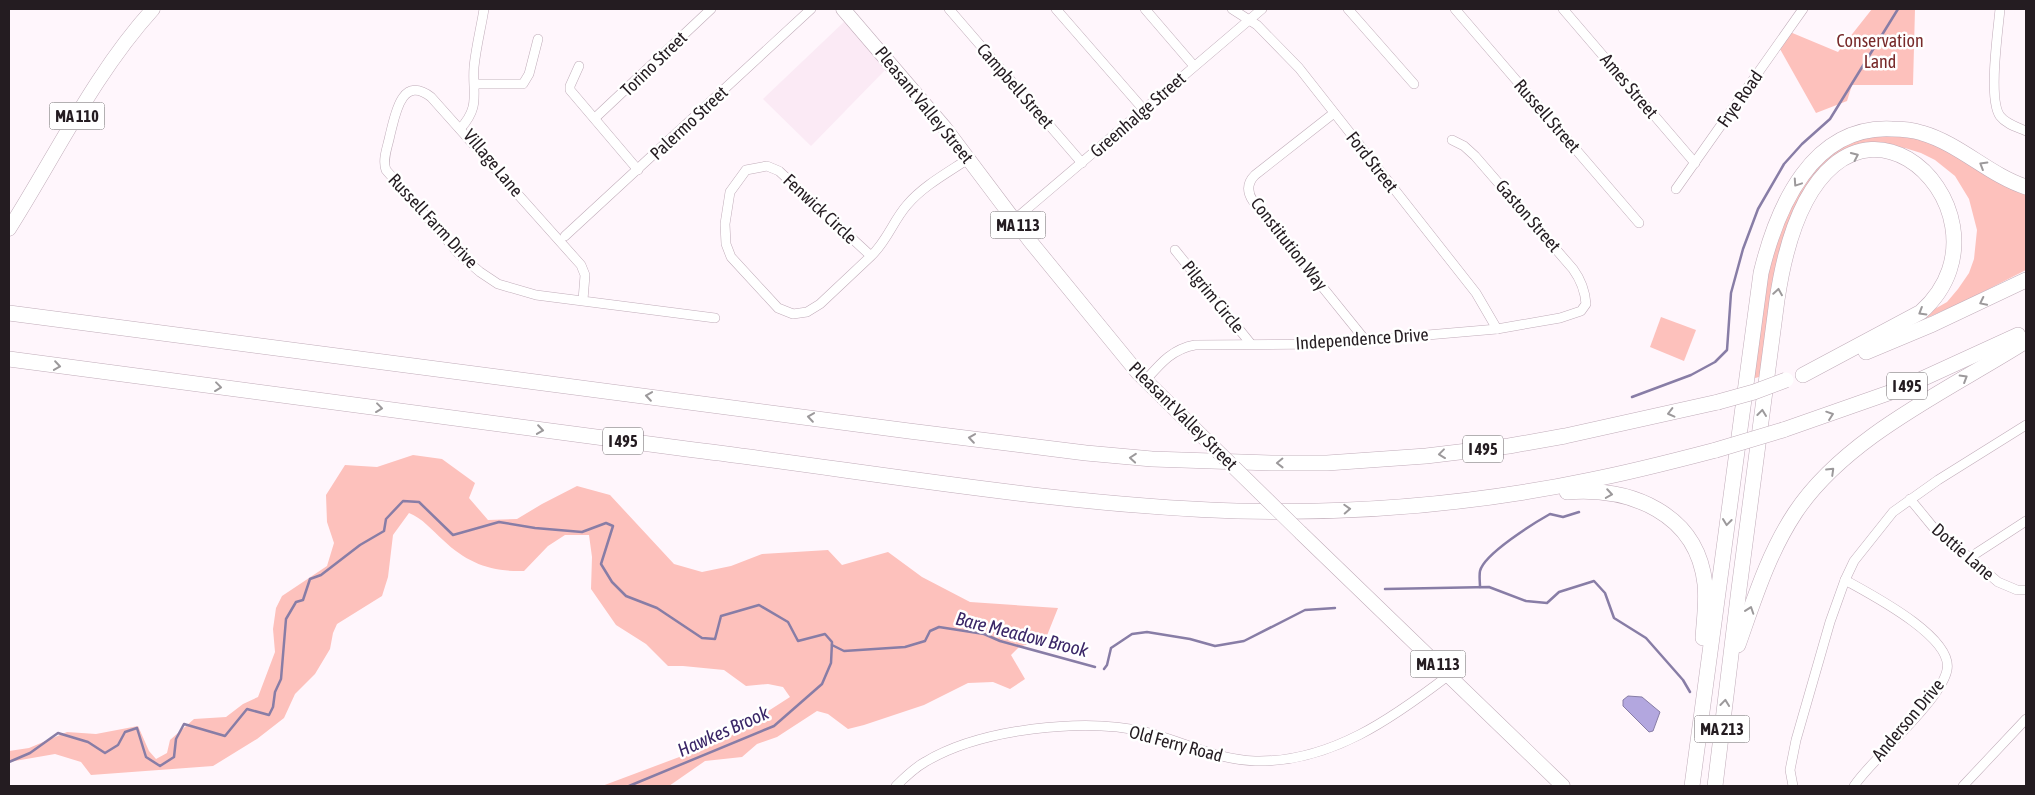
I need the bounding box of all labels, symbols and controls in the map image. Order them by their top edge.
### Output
street label: Torino Street [616,27,691,100]
park label: Conservation Land [1836,30,1924,72]
street label: Campbell Street [973,39,1058,133]
street label: Pleasant Valley Street [871,42,978,167]
street label: Ames Street [1596,49,1663,122]
street label: Frye Road [1713,66,1767,131]
street label: Greenhalge Street [1086,68,1189,162]
street label: Russell Street [1510,75,1585,157]
street label: Palermo Street [646,81,732,164]
road number: MA 110 [50,102,104,130]
street label: Village Lane [459,125,528,201]
street label: Ford Street [1342,127,1403,196]
one-way arrow [1850,152,1859,163]
one-way arrow [1979,162,1988,172]
street label: Russell Farm Drive [384,169,482,272]
street label: Fenwick Circle [779,169,861,248]
street label: Gaston Street [1491,175,1565,256]
one-way arrow [1794,177,1803,187]
street label: Constitution Way [1247,193,1332,294]
road number: MA 113 [990,212,1046,238]
street label: Pilgrim Circle [1178,256,1249,337]
one-way arrow [1773,288,1783,297]
one-way arrow [1979,295,1988,305]
one-way arrow [1918,305,1927,315]
street label: Independence Drive [1295,323,1429,354]
street label: Pleasant Valley Street [1125,357,1242,474]
one-way arrow [53,360,61,371]
road number: I 495 [1887,372,1927,400]
one-way arrow [1958,375,1967,385]
one-way arrow [214,381,222,392]
one-way arrow [645,391,653,402]
one-way arrow [376,402,384,413]
one-way arrow [1668,408,1676,418]
one-way arrow [1756,409,1767,417]
one-way arrow [1825,411,1833,421]
one-way arrow [806,412,814,423]
one-way arrow [537,424,545,435]
road number: I 495 [603,428,643,454]
one-way arrow [967,433,975,444]
road number: I 495 [1463,436,1503,462]
one-way arrow [1438,448,1446,459]
one-way arrow [1129,452,1137,463]
one-way arrow [1276,458,1284,468]
one-way arrow [1825,468,1834,477]
one-way arrow [1605,488,1613,498]
one-way arrow [1344,503,1352,514]
one-way arrow [1722,519,1733,527]
street label: Dottie Lane [1928,519,1999,584]
one-way arrow [1744,606,1754,615]
water label: Bare Meadow Brook [953,607,1091,661]
road number: MA 113 [1410,651,1466,678]
street label: Anderson Drive [1867,674,1948,765]
one-way arrow [1719,699,1730,707]
water label: Hawkes Brook [674,701,773,761]
road number: MA 213 [1694,716,1750,742]
street label: Old Ferry Road [1127,721,1225,766]

